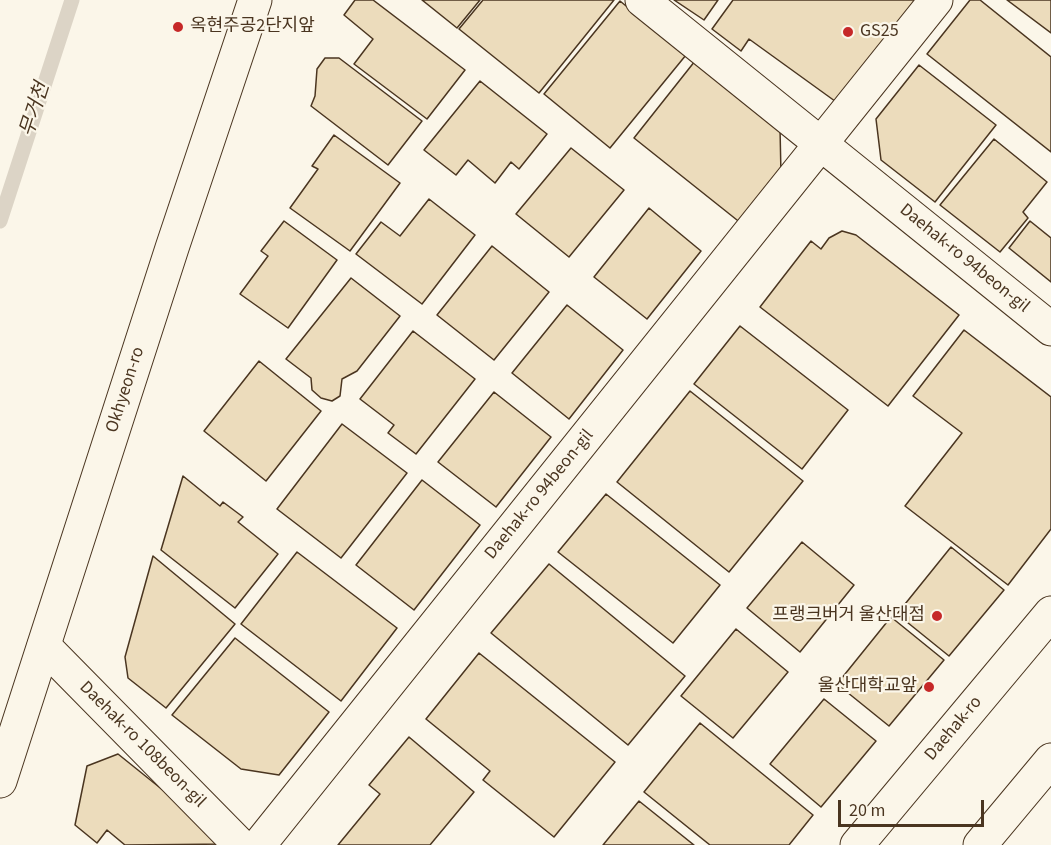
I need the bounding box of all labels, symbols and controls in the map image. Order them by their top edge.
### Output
place label: 옥현주공2단지앞 [190,16,315,38]
marker: 옥현주공2단지앞 [171,20,185,34]
place label: GS25 [860,21,899,43]
marker: GS25 [841,25,855,39]
water label: 무거천 [16,80,56,140]
street label: Daehak-ro 94beon-gil [895,200,1033,318]
street label: Okhyeon-ro [102,344,150,436]
street label: Daehak-ro 94beon-gil [481,426,599,564]
place label: 프랭크버거 울산대점 [772,605,925,627]
marker: 프랭크버거 울산대점 [930,609,944,623]
place label: 울산대학교앞 [818,676,917,698]
street label: Daehak-ro 108beon-gil [74,677,210,813]
marker: 울산대학교앞 [922,680,936,694]
street label: Daehak-ro [921,692,987,766]
scale bar [841,788,986,826]
text: 20 m [849,798,885,823]

